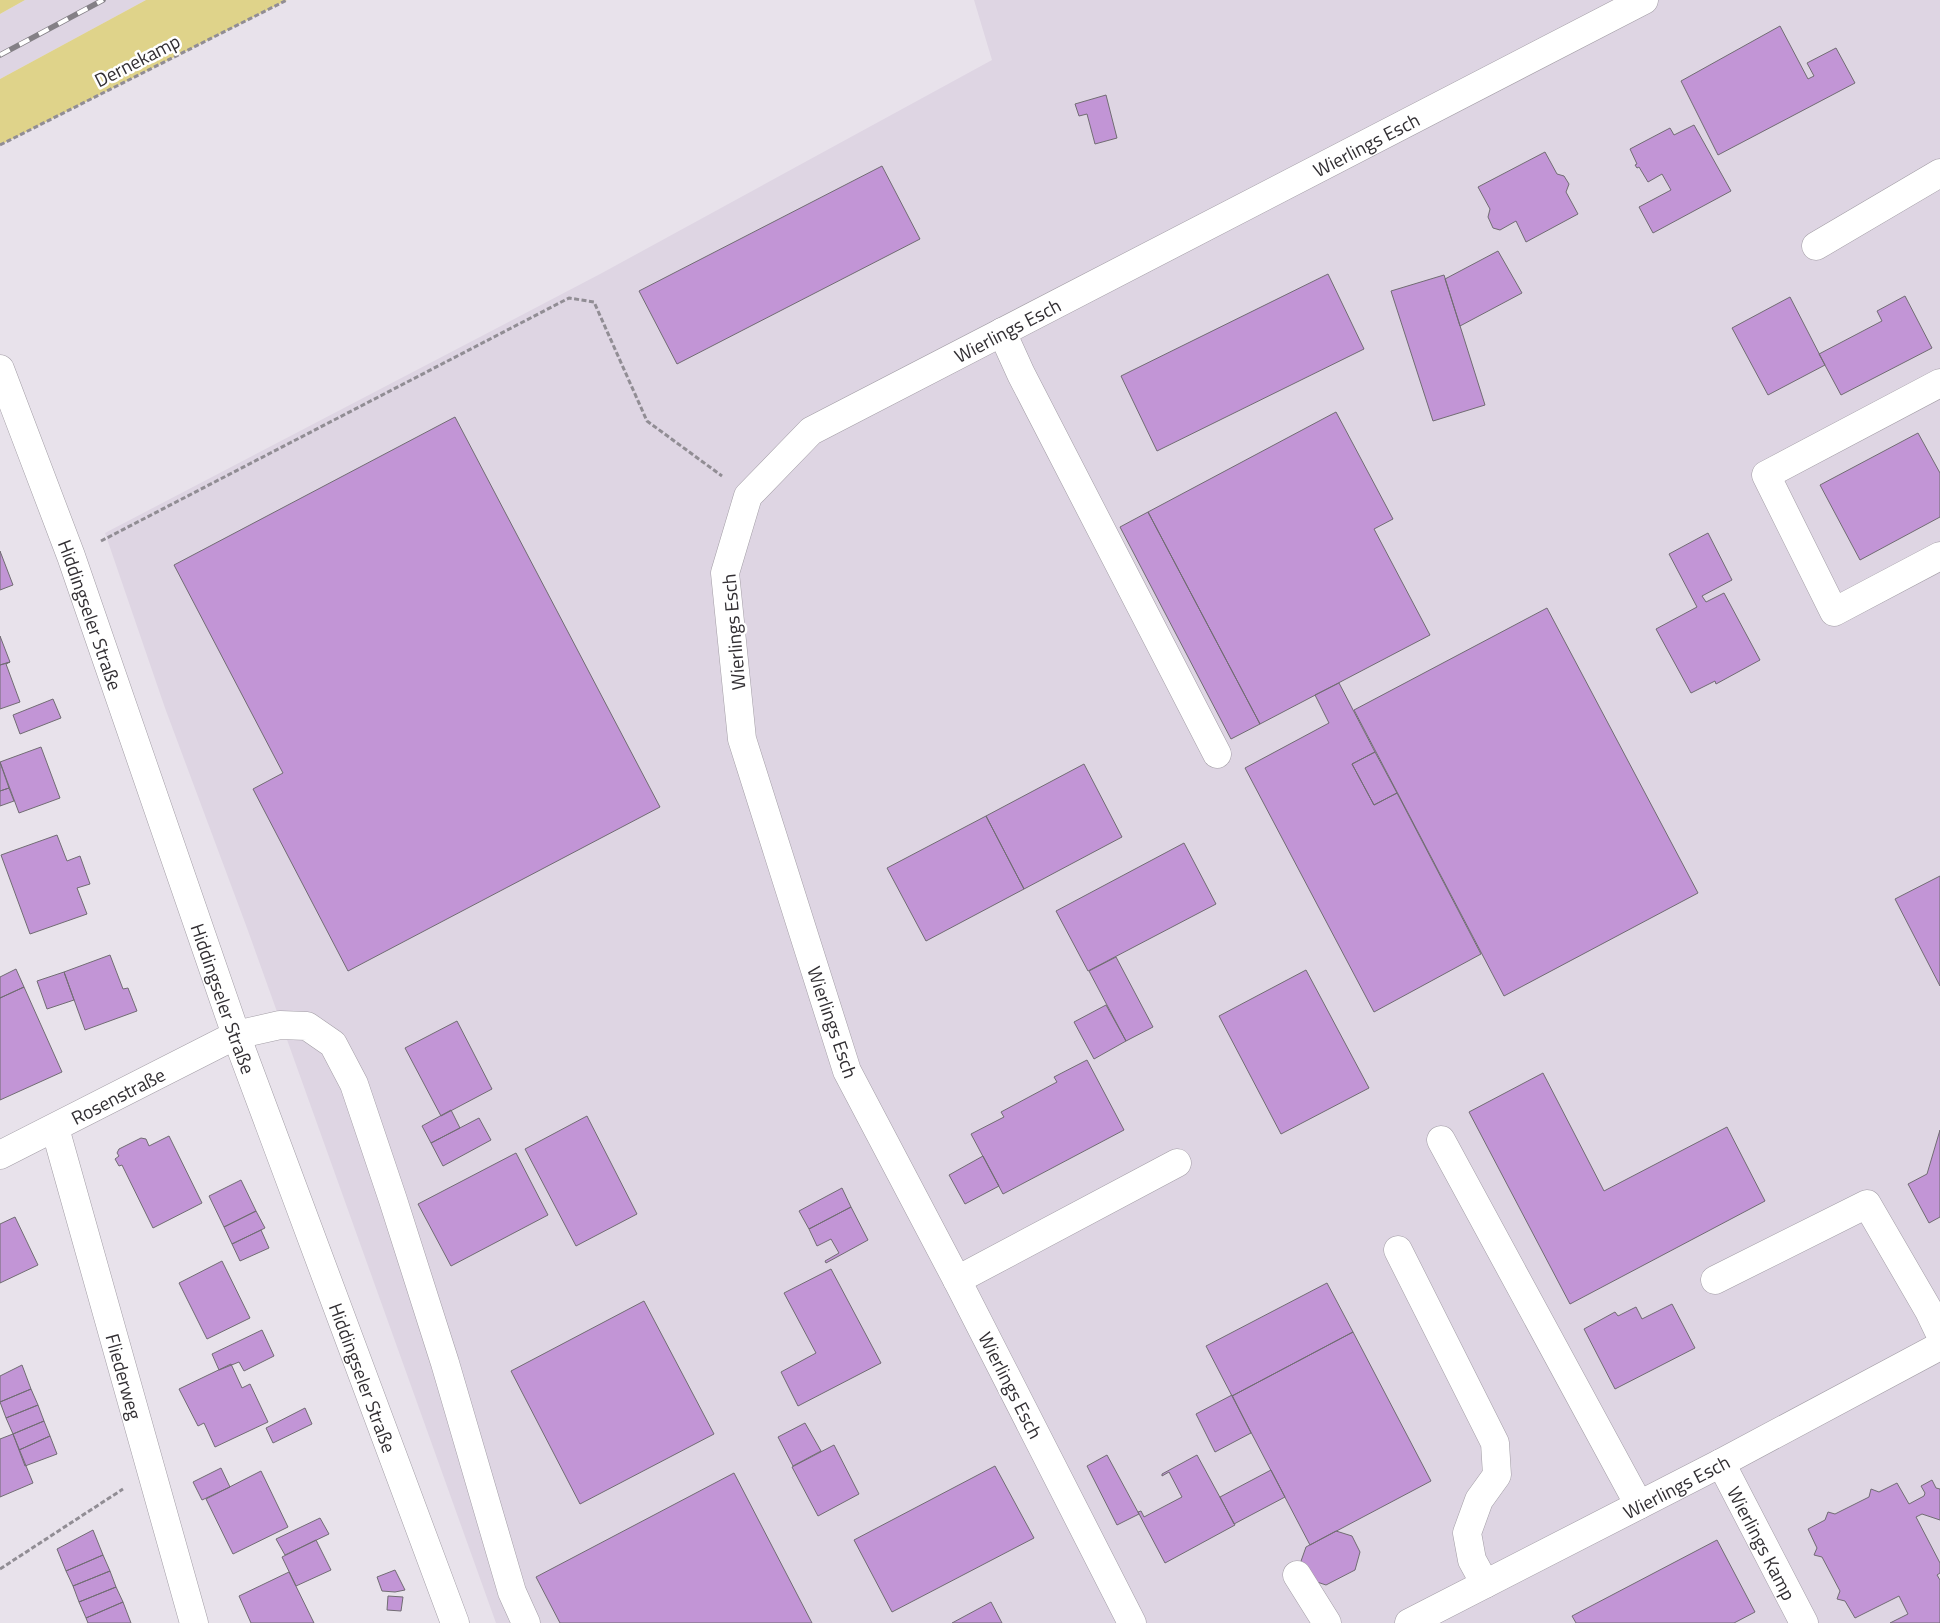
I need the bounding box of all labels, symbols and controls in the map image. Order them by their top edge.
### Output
street label: Dernekamp [89,26,185,94]
street label: Wierlings Esch [1307,104,1424,184]
street label: Wierlings Esch [949,290,1066,369]
street label: Hiddingseler Straße [51,535,131,694]
street label: Wierlings Esch [713,573,753,691]
street label: Hiddingseler Straße [184,919,264,1078]
street label: Wierlings Esch [800,962,866,1082]
street label: Rosenstraße [65,1059,170,1131]
street label: Hiddingseler Straße [322,1298,405,1456]
street label: Wierlings Esch [972,1327,1050,1443]
street label: Fliederweg [99,1330,151,1423]
street label: Wierlings Esch [1617,1447,1735,1526]
street label: Wierlings Kamp [1721,1481,1804,1605]

